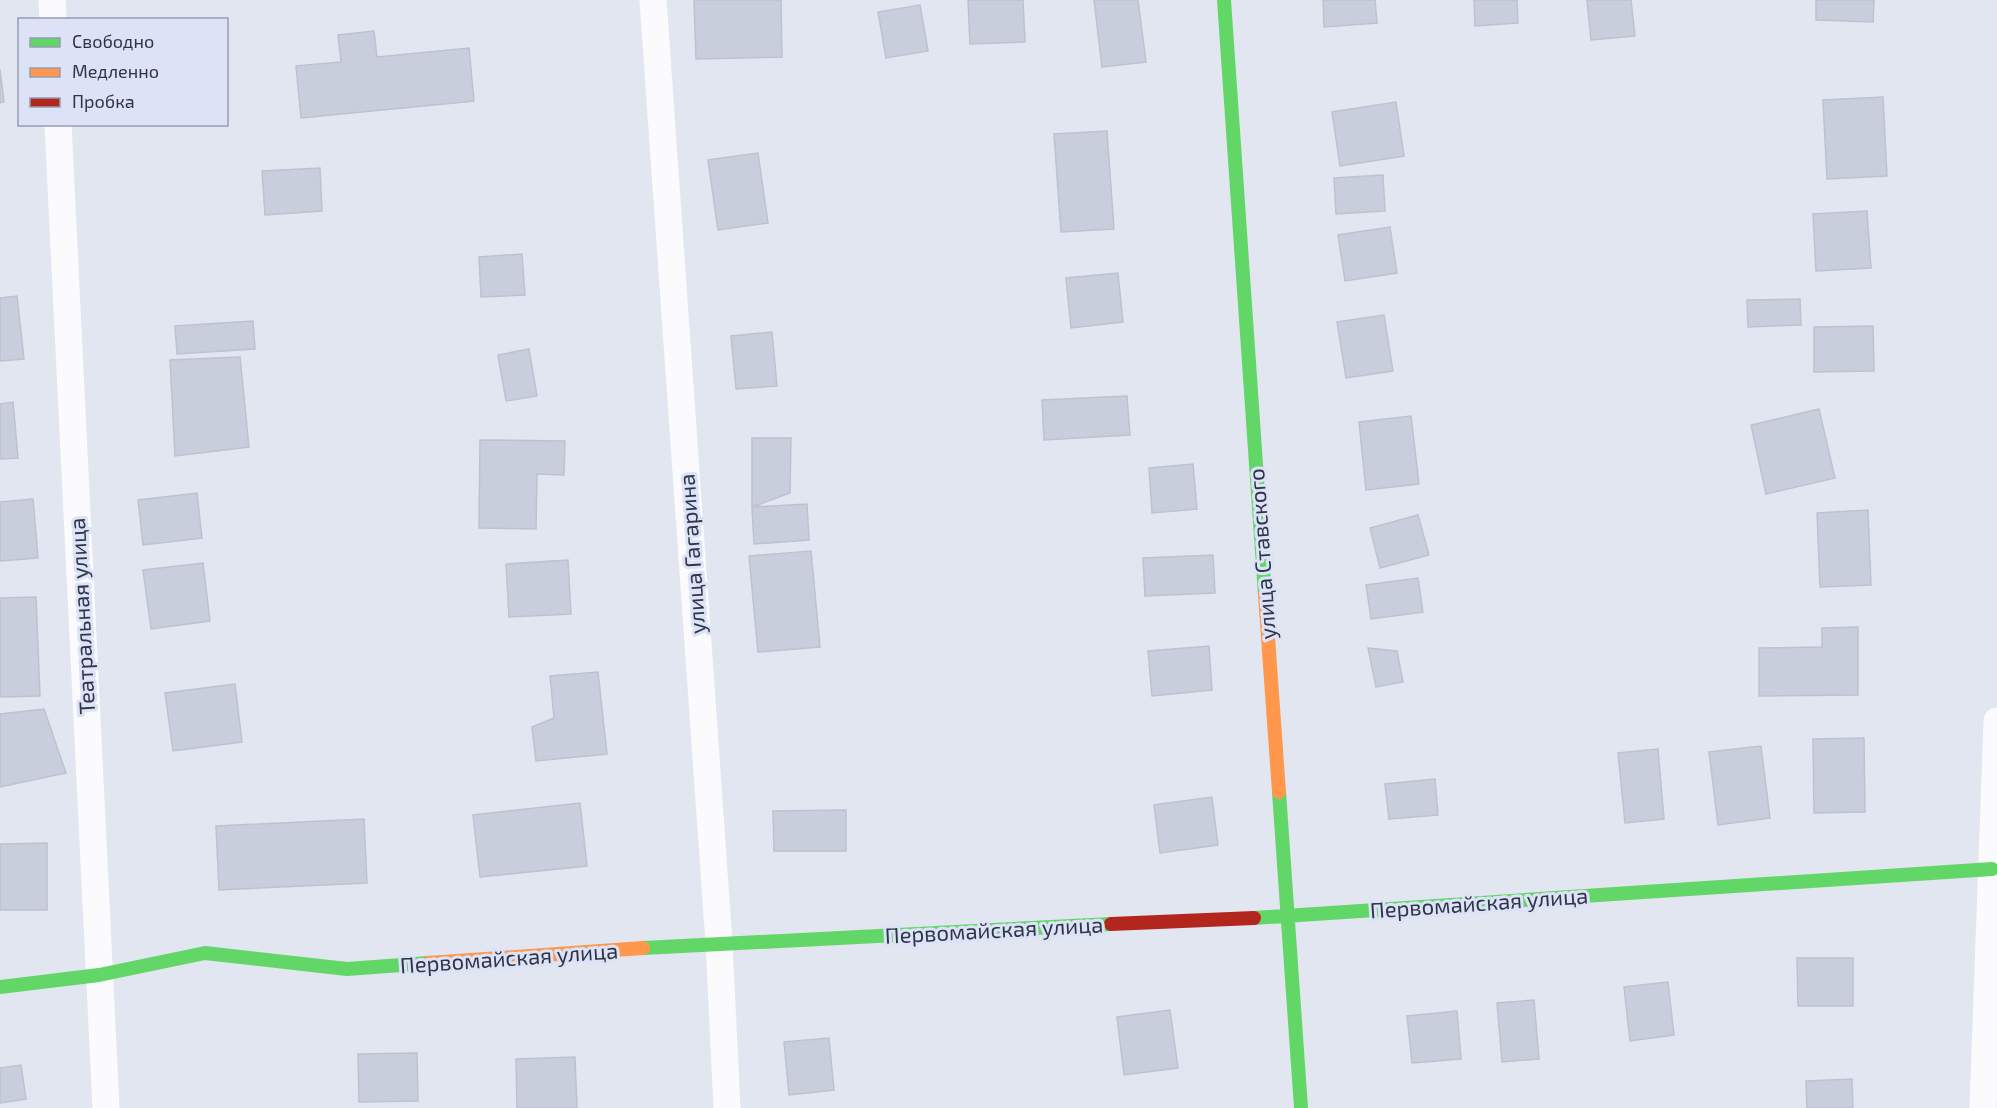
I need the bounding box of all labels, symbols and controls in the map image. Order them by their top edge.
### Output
legend [18,18,228,126]
text: Свободно [72,30,154,52]
text: Медленно [72,60,159,82]
text: Пробка [72,90,135,112]
street label: улица Ставского [1242,467,1281,641]
street label: улица Гагарина [672,473,711,635]
street label: Театральная улица [63,517,100,715]
street label: Первомайская улица [1369,881,1589,924]
street label: Первомайская улица [884,910,1104,949]
street label: Первомайская улица [399,936,619,979]

